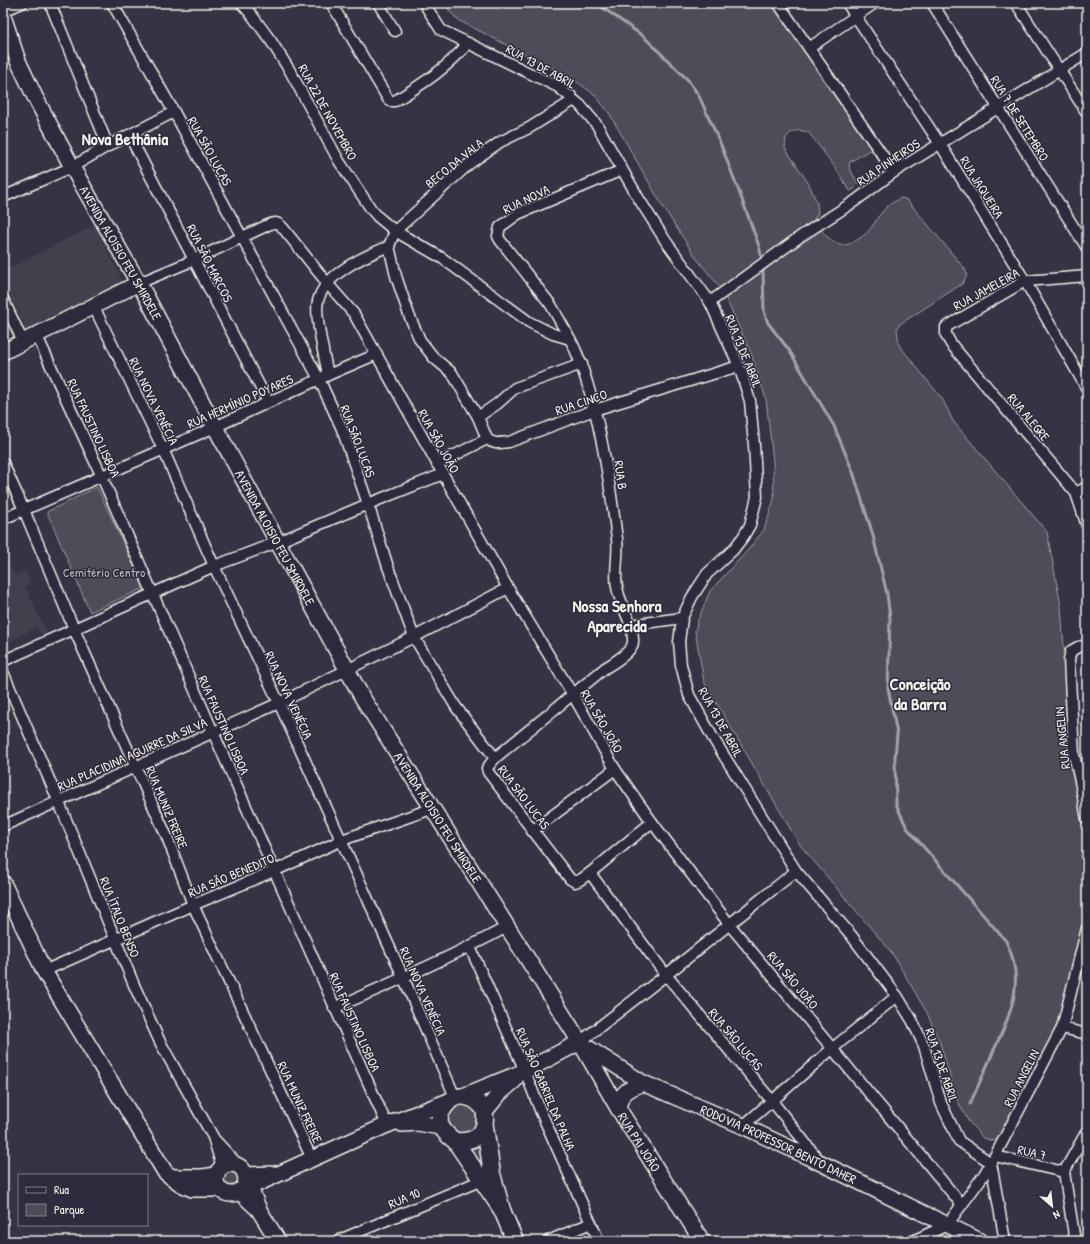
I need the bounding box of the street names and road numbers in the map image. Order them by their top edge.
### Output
street label: RUA 13 DE ABRIL [503,39,579,93]
street label: RUA 22 DE NOVEMBRO [294,61,362,163]
street label: RUA 7 DE SETEMBRO [986,72,1054,164]
street label: RUA SÃO LUCAS [184,113,236,189]
street label: BECO DA VALA [421,134,487,192]
street label: RUA PINHEIROS [853,134,923,190]
street label: RUA JAQUEIRA [956,152,1009,222]
street label: RUA NOVA [500,180,553,218]
street label: AVENIDA ALOISIO FEU SMIRDELE [75,182,166,323]
street label: RUA SÃO MARCOS [183,221,237,305]
street label: RUA JAMELEIRA [950,263,1023,315]
street label: RUA 13 DE ABRIL [721,312,767,390]
street label: RUA NOVA VENÉCIA [125,354,183,448]
street label: RUA HERMÍNIO POYARES [184,370,296,432]
street label: RUA FAUSTINO LISBOA [63,376,125,481]
street label: RUA CINCO [553,385,609,419]
street label: RUA ALEGRE [1004,389,1054,445]
street label: RUA SÃO LUCAS [336,402,380,480]
street label: RUA SÃO JOÃO [414,406,464,476]
street label: RUA B [610,459,632,491]
street label: AVENIDA ALOISIO FEU SMIRDELE [231,467,319,609]
street label: RUA NOVA VENÉCIA [261,648,318,743]
street label: RUA FAUSTINO LISBOA [194,672,254,778]
street label: RUA 13 DE ABRIL [694,684,748,760]
street label: RUA SÃO JOÃO [577,686,627,756]
street label: RUA ANGELIN [1050,706,1074,770]
street label: RUA PLACIDINA AGUIRRE DA SILVA [54,713,210,795]
street label: AVENIDA ALOISIO FEU SMIRDELE [390,748,486,887]
street label: RUA SÃO LUCAS [494,761,554,833]
street label: RUA MUNIZ FREIRE [142,763,193,851]
street label: RUA SÃO BENEDITO [185,849,277,901]
street label: RUA ÍTALO BENSO [96,874,144,960]
street label: RUA NOVA VENÉCIA [395,944,451,1039]
street label: RUA SÃO JOÃO [763,947,823,1013]
street label: RUA FAUSTINO LISBOA [325,969,385,1075]
street label: RUA SÃO LUCAS [705,1004,767,1074]
street label: RUA SÃO GABRIEL DA PALHA [512,1025,580,1154]
street label: RUA 13 DE ABRIL [921,1025,963,1105]
street label: RUA ANGELIN [999,1046,1043,1110]
street label: RUA MUNIZ FREIRE [273,1058,327,1146]
street label: RODOVIA PROFESSOR BENTO DAHER [698,1100,860,1188]
street label: RUA PAI JOÃO [614,1109,665,1175]
street label: RUA 7 [1016,1140,1048,1164]
street label: RUA 10 [385,1183,423,1213]

